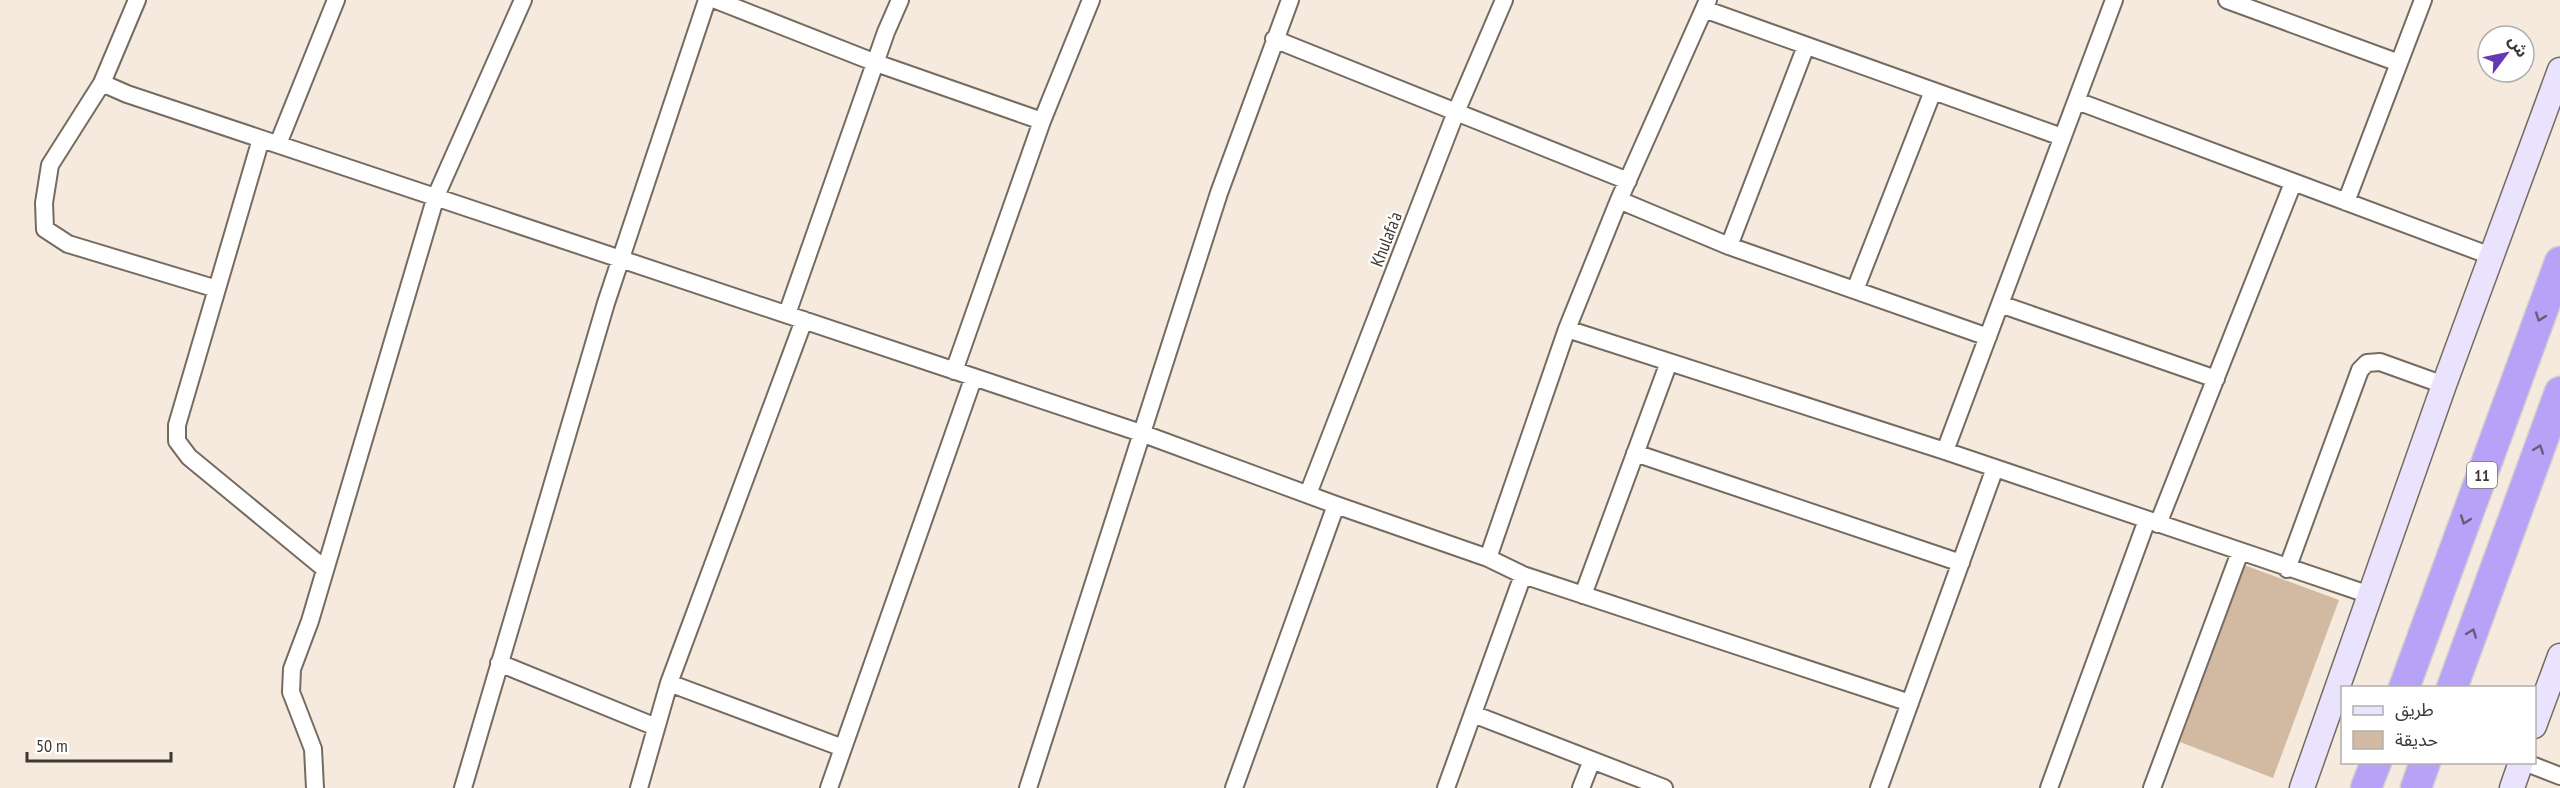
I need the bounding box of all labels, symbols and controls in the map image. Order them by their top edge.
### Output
north arrow [2476,24,2536,84]
text: ش [2504,31,2533,61]
street label: Khulafa'a [1365,208,1407,270]
one-way arrow [2534,311,2547,322]
one-way arrow [2532,444,2544,455]
road number: 11 [2467,462,2497,488]
one-way arrow [2460,514,2473,525]
one-way arrow [2465,628,2478,638]
legend [2341,686,2536,764]
text: طريق [2395,698,2434,721]
scale bar [27,725,171,763]
text: حديقة [2395,728,2438,751]
text: 50 m [36,734,68,757]

